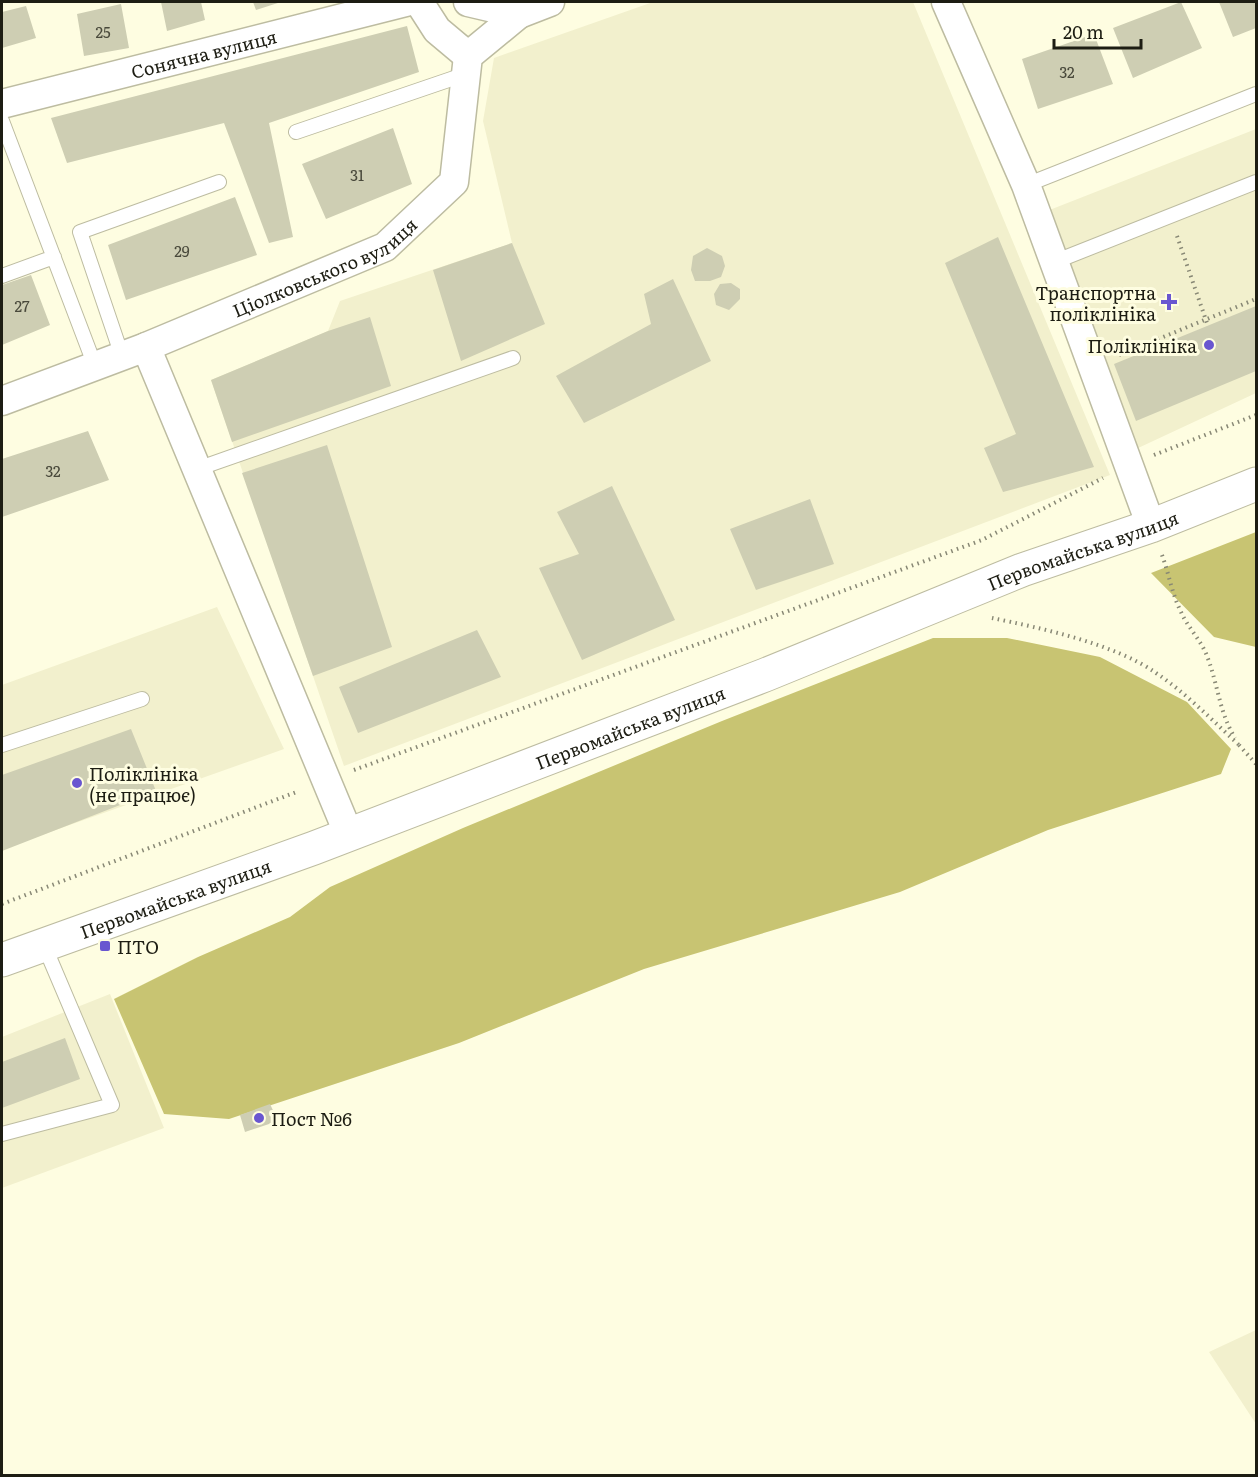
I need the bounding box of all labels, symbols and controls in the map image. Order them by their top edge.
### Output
scale bar [1054,12,1141,50]
text: 20 m [1063,18,1104,45]
house number: 25 [95,20,111,43]
street label: Сонячна вулиця [128,22,279,84]
house number: 32 [1059,60,1075,83]
house number: 31 [350,163,364,186]
street label: Ціолковського вулиця [228,211,423,323]
house number: 29 [174,239,190,262]
place label: Транспортна поліклініка [1035,279,1156,327]
marker: Транспортна поліклініка [1160,293,1178,311]
house number: 27 [14,294,30,317]
place label: Поліклініка [1088,332,1197,359]
marker: Поліклініка [1202,338,1216,352]
house number: 32 [45,459,61,482]
street label: Первомайська вулиця [983,503,1182,596]
street label: Первомайська вулиця [531,678,729,775]
place label: Поліклініка (не працює) [89,760,199,808]
marker: Поліклініка (не працює) [70,776,84,790]
street label: Первомайська вулиця [76,851,274,945]
place label: ПТО [117,933,159,960]
marker: ПТО [98,939,112,953]
place label: Пост №6 [271,1105,352,1132]
marker: Пост №6 [252,1111,266,1125]

